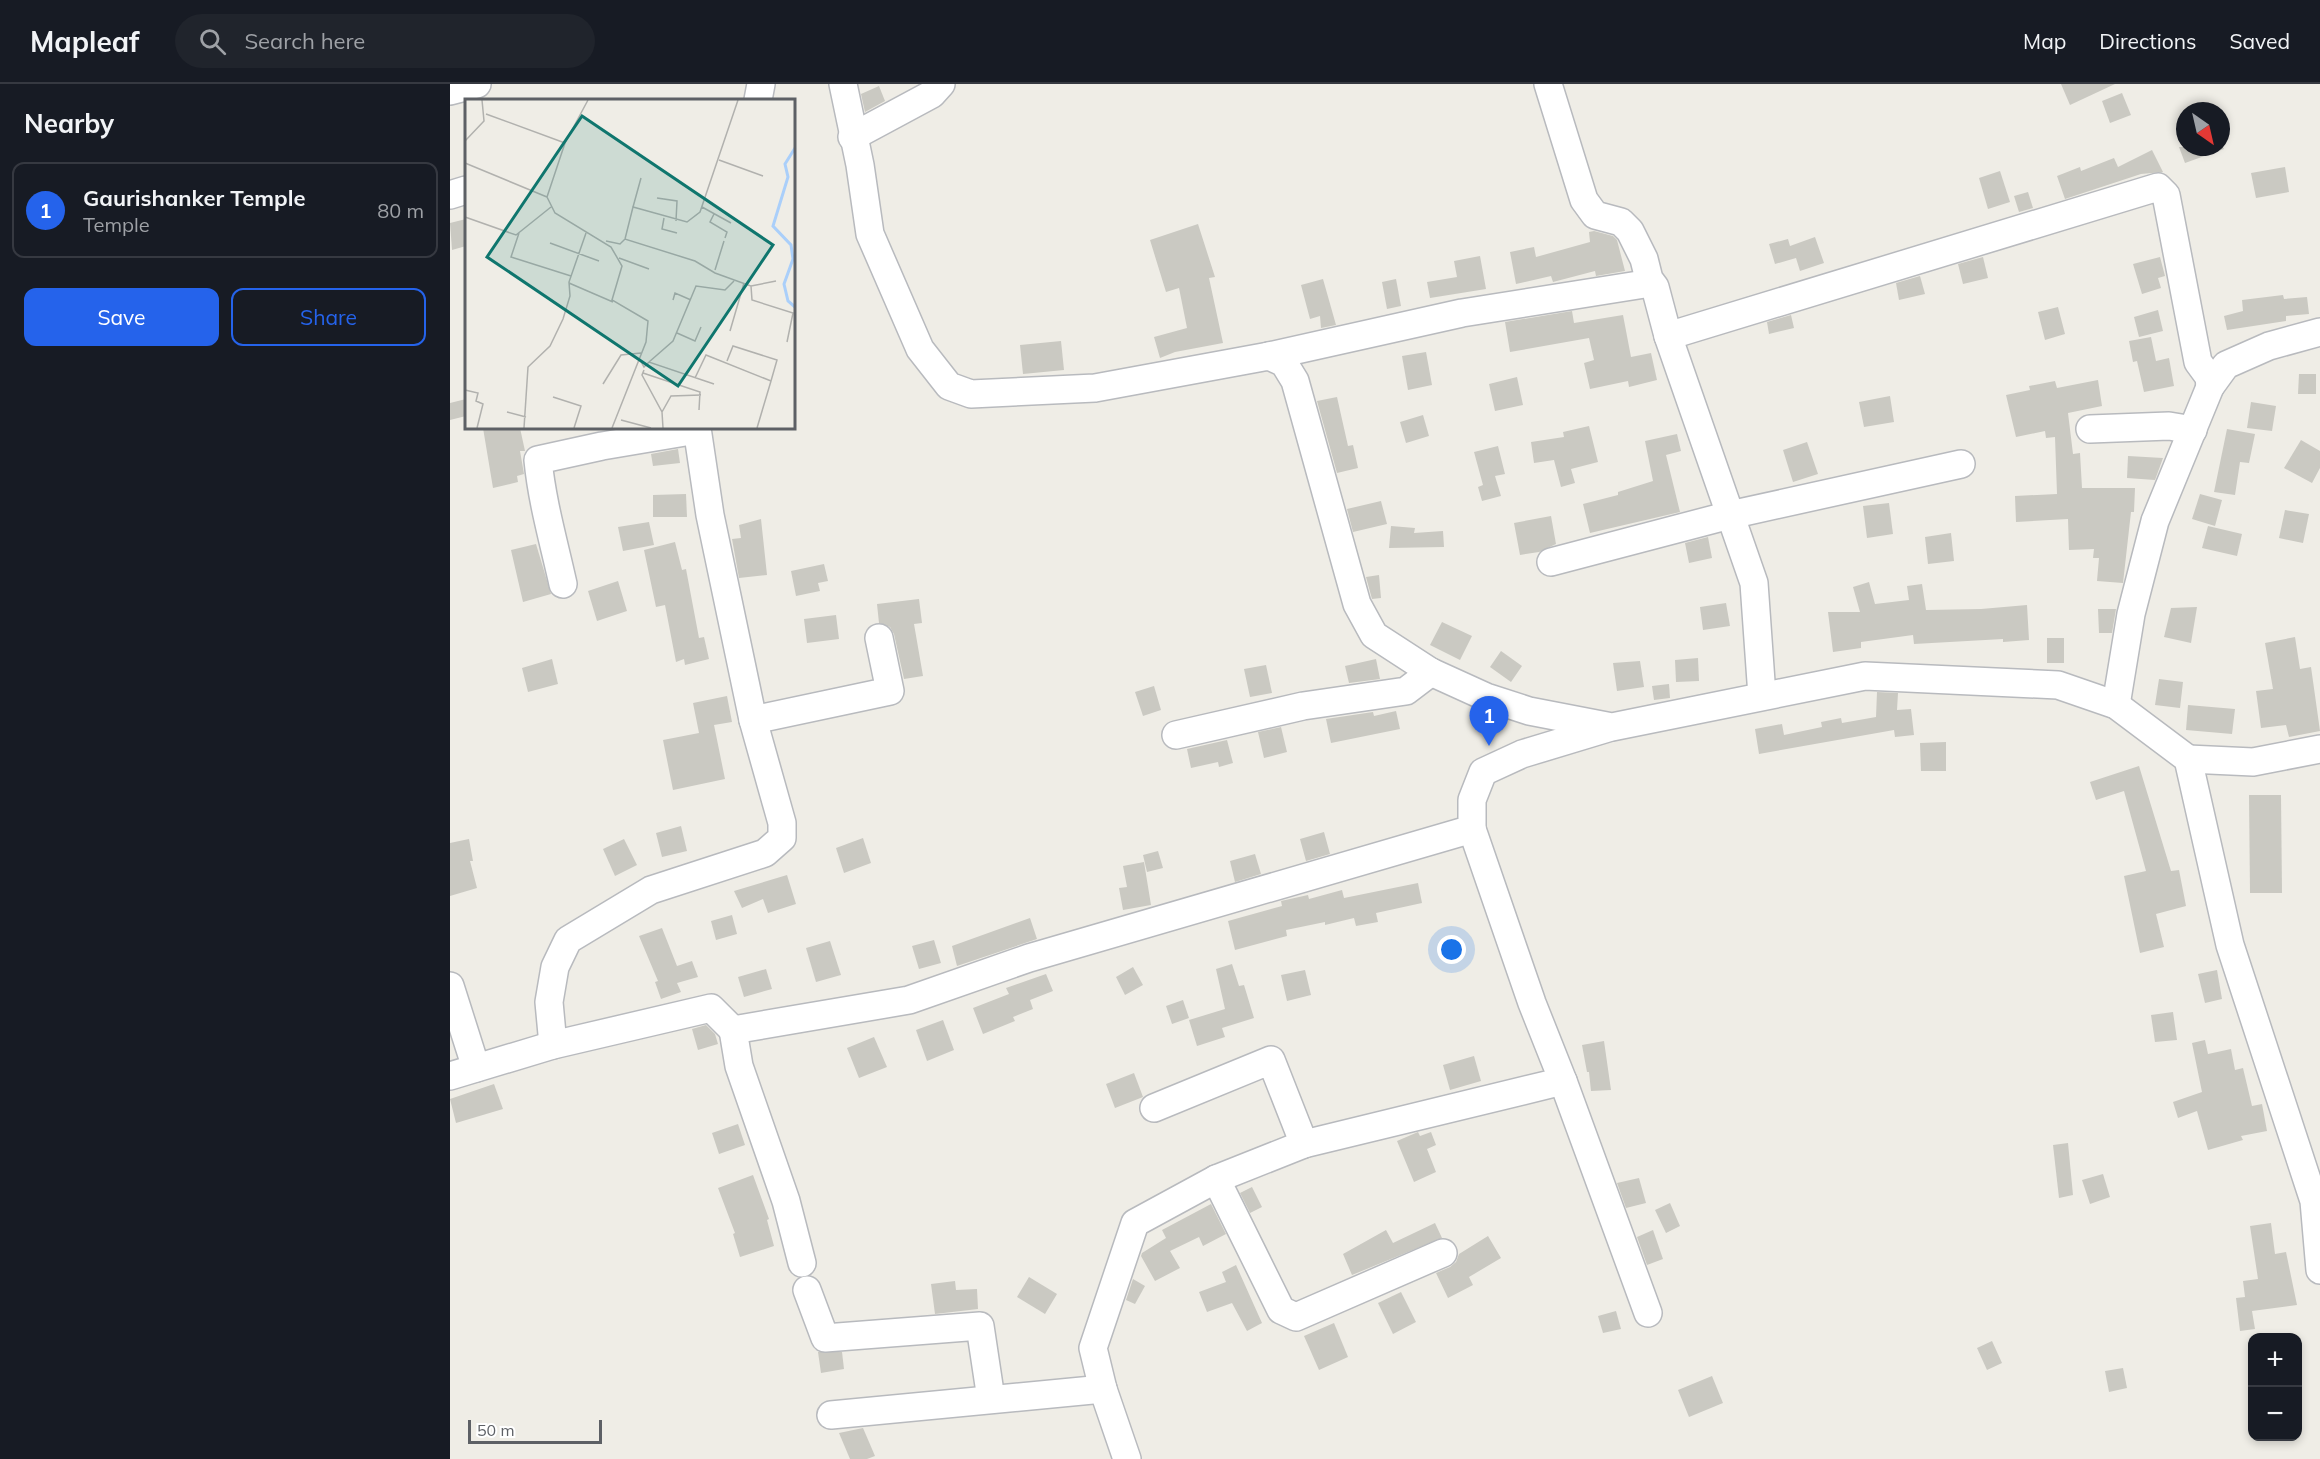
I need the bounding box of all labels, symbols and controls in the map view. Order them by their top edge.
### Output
search box [175,14,595,68]
text: Mapleaf [30,24,139,59]
icon: search [196,25,229,58]
text: Search here [244,27,365,55]
text: Map [2023,28,2066,54]
text: Directions [2099,28,2196,54]
text: Saved [2229,28,2290,54]
inset map [465,99,795,429]
north arrow [2176,102,2230,156]
text: Nearby [24,107,114,140]
text: Gaurishanker Temple [83,184,305,212]
text: 1 [40,198,52,223]
text: 80 m [377,198,424,223]
text: Temple [83,212,150,237]
button: Save [24,288,219,346]
button: Share [231,288,426,346]
pin: 1 [1470,696,1508,746]
your location [1437,935,1466,964]
map controls [2248,1333,2302,1441]
button: + [2248,1333,2302,1387]
button: − [2248,1387,2302,1441]
scale bar [468,1417,602,1444]
text: 50 m [477,1420,514,1440]

